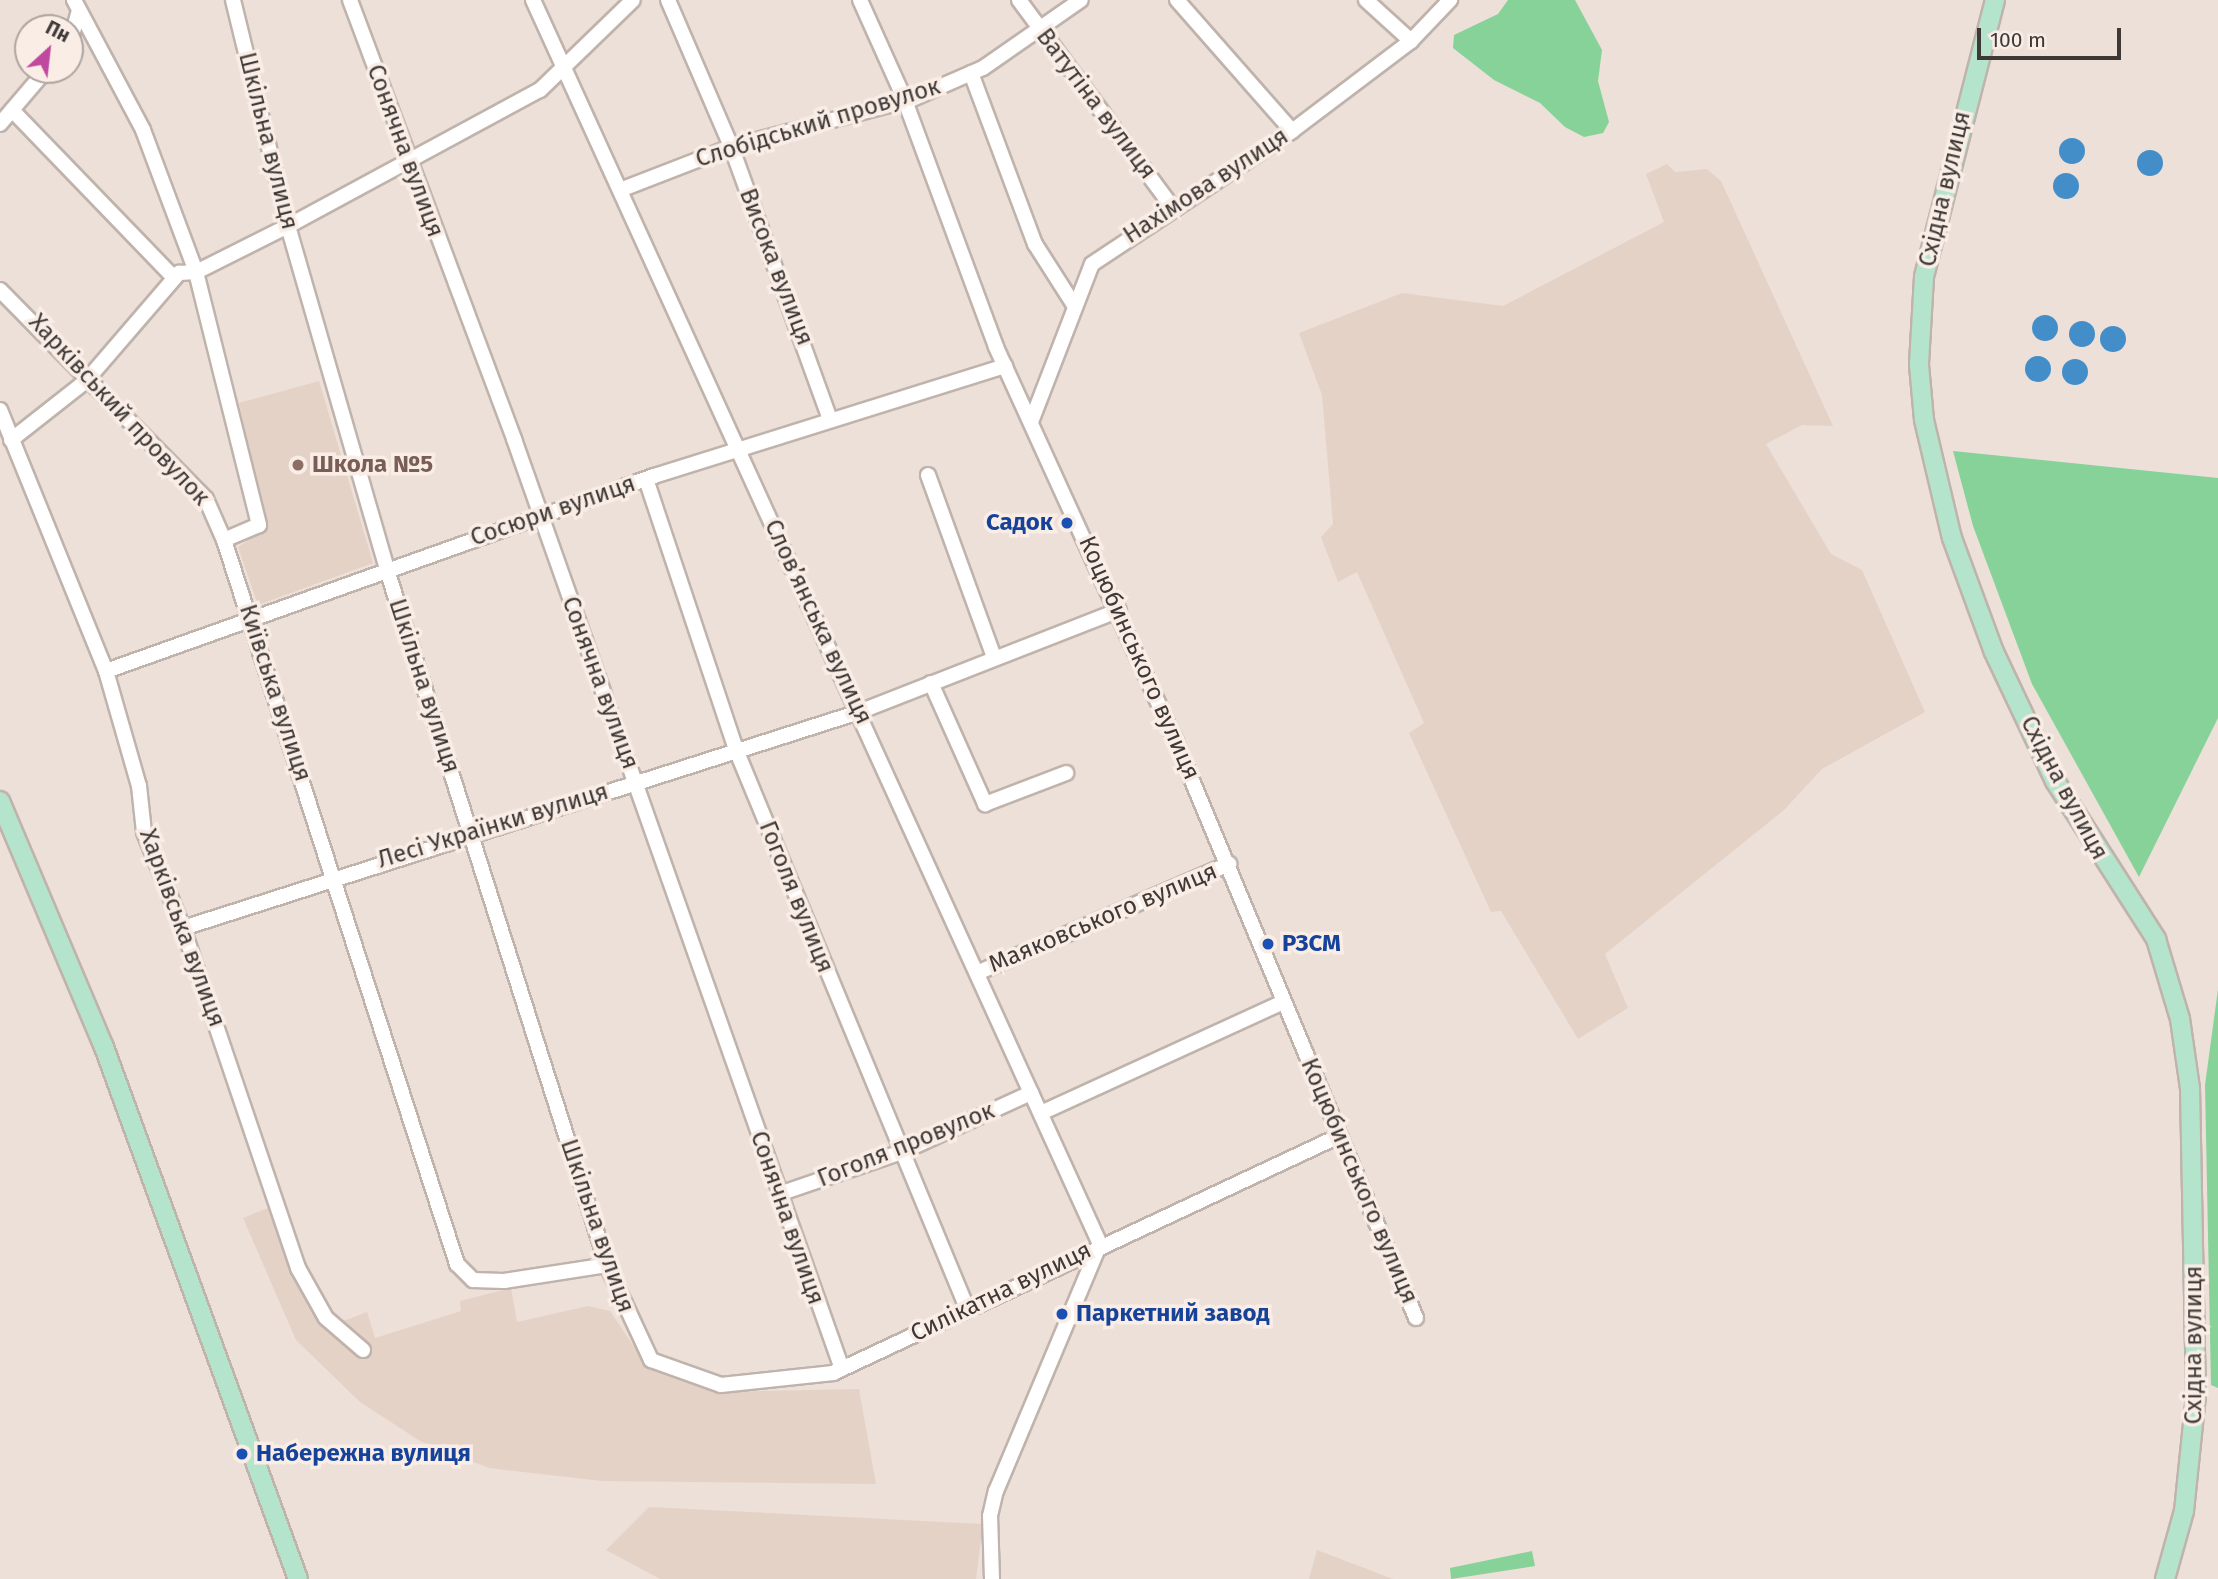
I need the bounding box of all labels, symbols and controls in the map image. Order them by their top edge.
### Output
north arrow [14,14,84,84]
scale bar [1980,14,2124,58]
text: Пн [42,16,74,47]
street label: Ватутіна вулиця [1030,23,1162,185]
text: 100 m [1990,27,2046,53]
street label: Шкільна вулиця [232,49,304,233]
street label: Сонячна вулиця [360,61,450,241]
street label: Слобідський провулок [692,72,944,174]
street label: Східна вулиця [1913,108,1977,270]
street label: Нахімова вулиця [1118,122,1294,250]
street label: Висока вулиця [733,184,819,350]
street label: Харківський провулок [23,308,215,512]
place label: Школа №5 [312,451,433,479]
marker: Школа №5 [290,457,306,473]
street label: Сосюри вулиця [467,469,639,553]
place label: Садок [986,509,1053,537]
street label: Слов’янська вулиця [758,515,878,729]
marker: Садок [1059,515,1075,531]
street label: Коцюбинського вулиця [1072,532,1206,784]
street label: Сонячна вулиця [555,593,645,773]
street label: Шкільна вулиця [382,595,466,777]
street label: Київська вулиця [233,601,317,785]
street label: Східна вулиця [2014,711,2114,865]
street label: Лесі Українки вулиця [374,777,612,875]
street label: Гоголя вулиця [753,817,839,977]
street label: Харківська вулиця [133,825,231,1031]
street label: Маяковського вулиця [985,857,1221,979]
place label: РЗСМ [1282,930,1341,958]
marker: РЗСМ [1260,936,1276,952]
street label: Коцюбинського вулиця [1294,1054,1424,1308]
street label: Гоголя провулок [813,1096,999,1194]
street label: Сонячна вулиця [744,1127,830,1309]
street label: Шкільна вулиця [554,1136,640,1316]
street label: Силікатна вулиця [906,1236,1096,1348]
street label: Східна вулиця [2180,1266,2208,1424]
place label: Паркетний завод [1076,1300,1269,1328]
marker: Паркетний завод [1054,1306,1070,1322]
place label: Набережна вулиця [256,1440,471,1468]
marker: Набережна вулиця [234,1446,250,1462]

